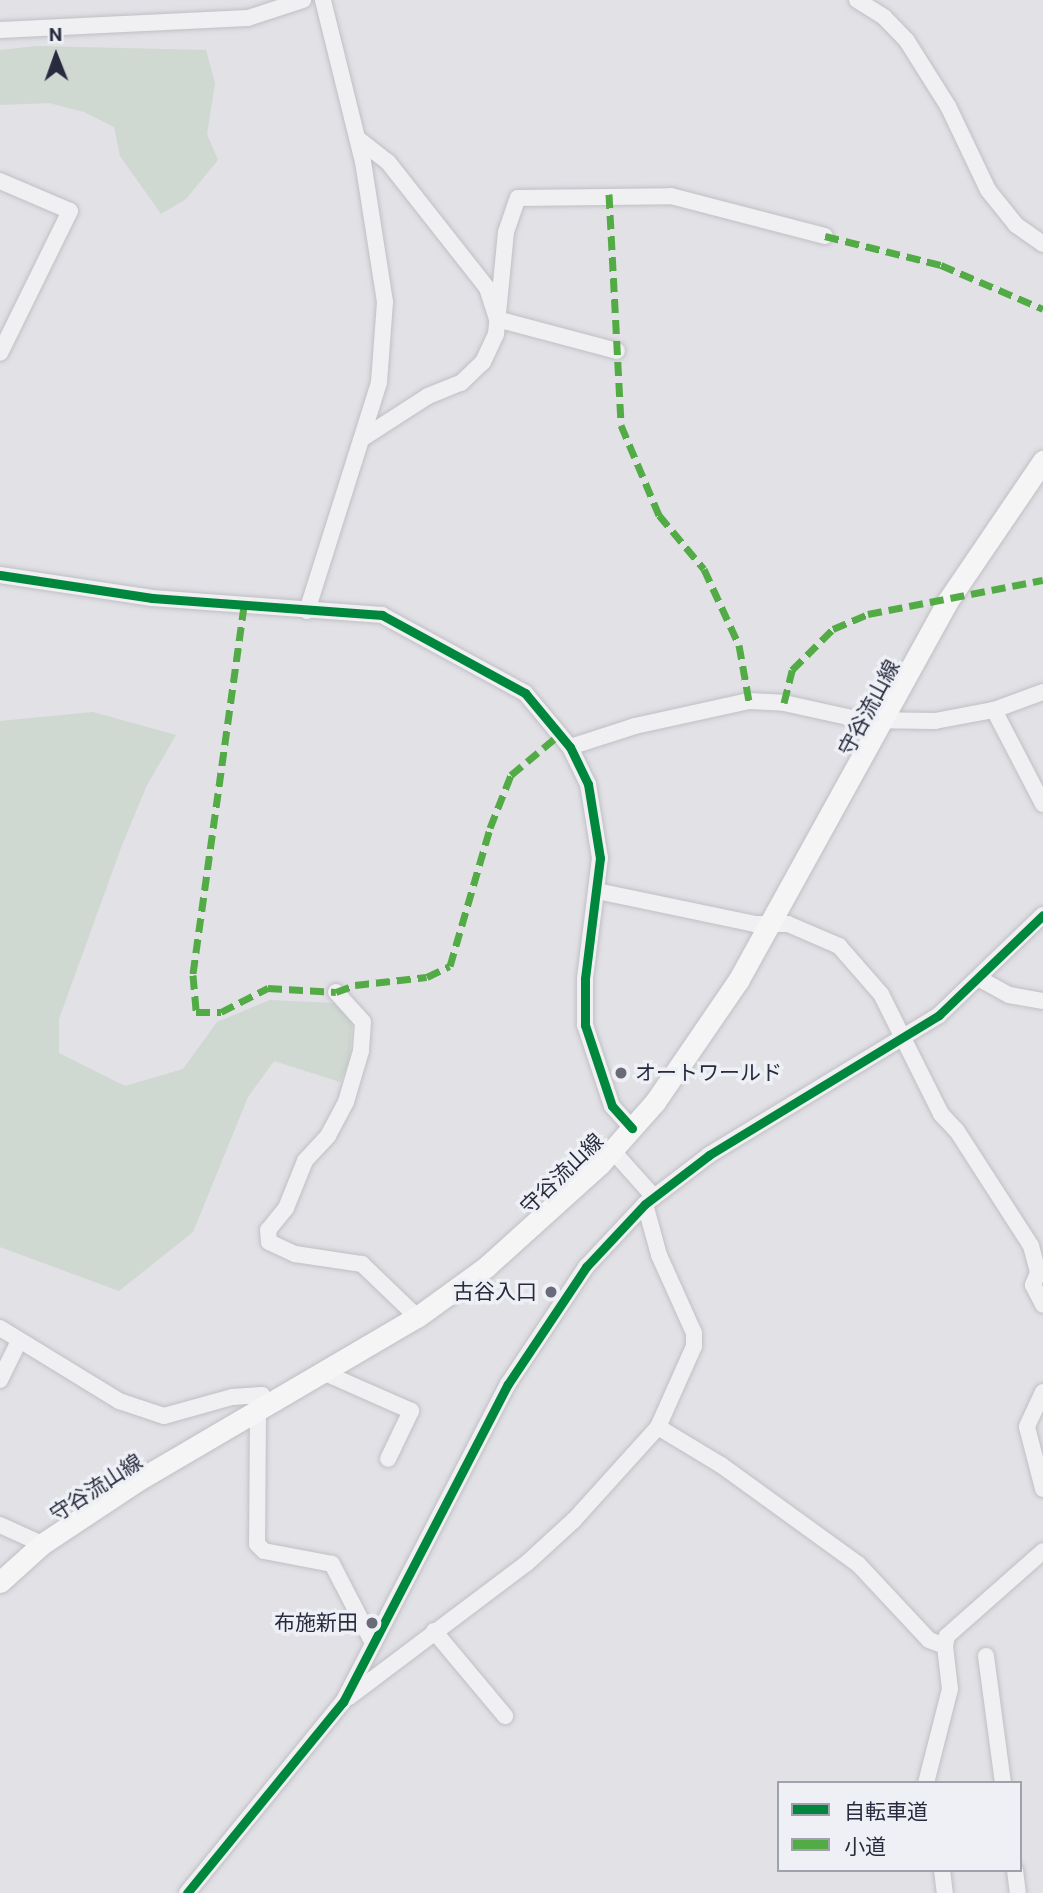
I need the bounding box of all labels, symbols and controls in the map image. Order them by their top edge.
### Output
north arrow [21,21,91,91]
text: N [49,23,63,46]
street label: 守谷流山線 [833,656,905,760]
place label: オートワールド [635,1060,782,1086]
marker: オートワールド [613,1065,629,1081]
street label: 守谷流山線 [515,1128,609,1220]
place label: 古谷入口 [453,1279,537,1305]
marker: 古谷入口 [543,1284,559,1300]
street label: 守谷流山線 [45,1449,147,1527]
place label: 布施新田 [274,1610,358,1636]
marker: 布施新田 [364,1615,380,1631]
legend [777,1781,1022,1872]
text: 自転車道 [844,1800,928,1824]
text: 小道 [844,1835,886,1859]

